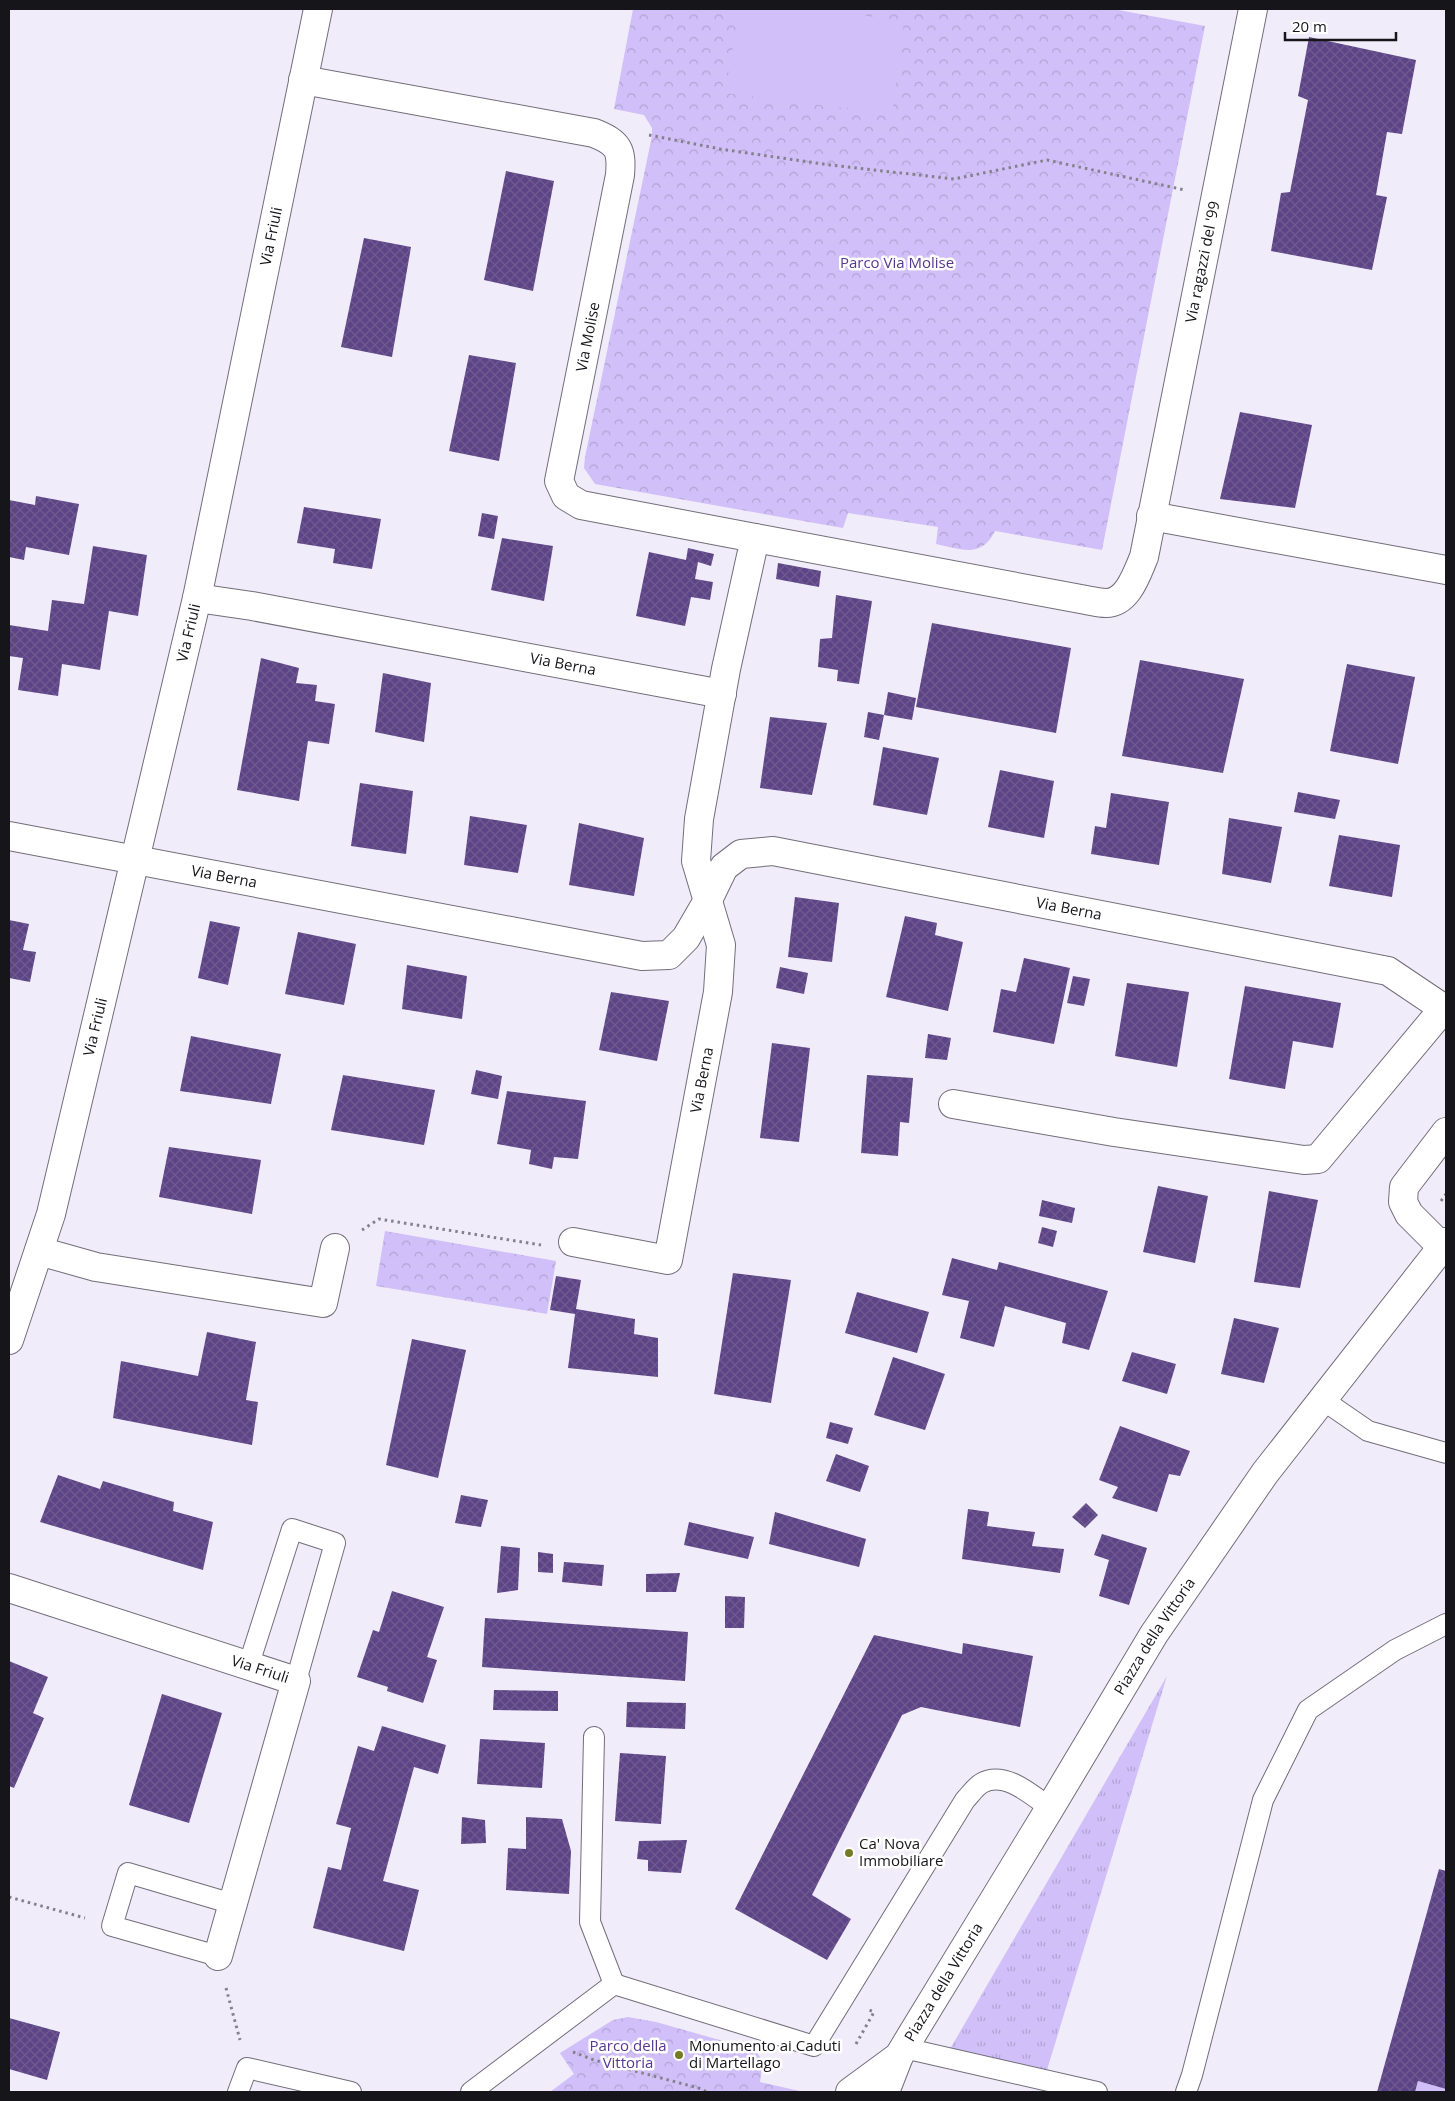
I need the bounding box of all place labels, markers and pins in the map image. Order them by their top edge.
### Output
place label: Ca' Nova Immobiliare [859,1833,943,1870]
marker: Ca' Nova Immobiliare [843,1847,855,1859]
place label: Monumento ai Caduti di Martellago [689,2035,841,2072]
marker: Monumento ai Caduti di Martellago [673,2049,685,2061]

